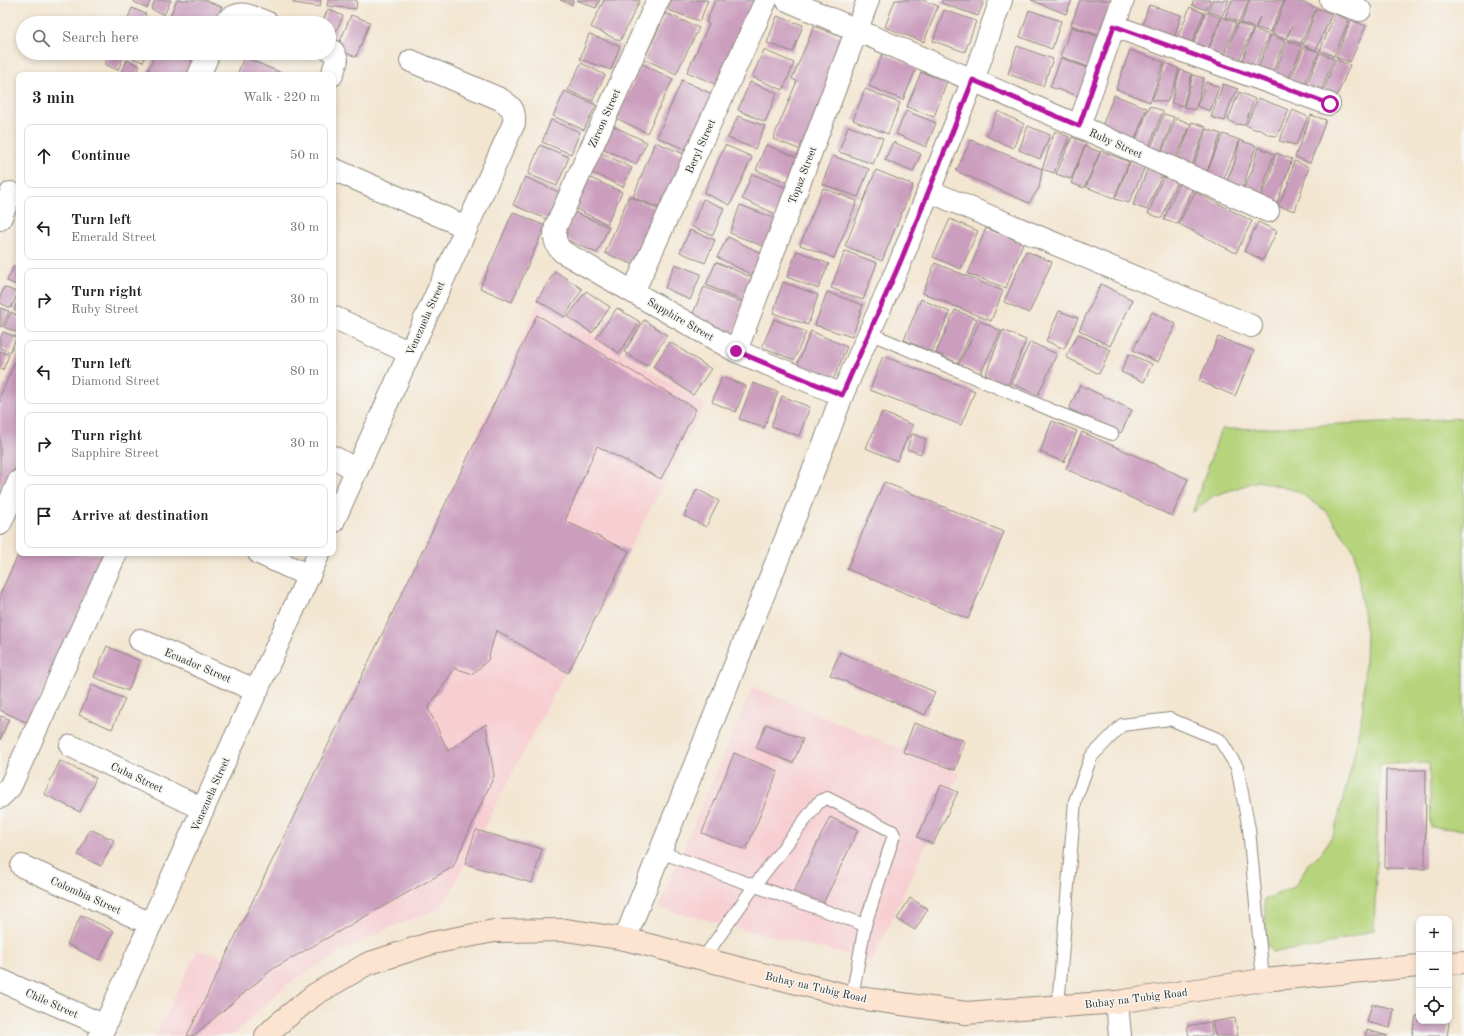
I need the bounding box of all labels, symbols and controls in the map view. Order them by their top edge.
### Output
search box [16,16,336,60]
icon: search [30,27,52,49]
text: Search here [62,31,139,46]
street label: Zircon Street [588,87,623,150]
text: 3 min [32,90,75,107]
text: Walk · 220 m [243,91,320,104]
route start [1321,95,1339,113]
street label: Beryl Street [685,118,718,175]
street label: Ruby Street [1087,128,1144,161]
icon: ahead [33,145,55,167]
street label: Topaz Street [787,145,819,206]
text: Continue [71,149,130,164]
text: 50 m [290,149,319,162]
text: Turn left [71,213,131,228]
icon: left [33,217,55,239]
text: 30 m [290,221,319,234]
text: Emerald Street [71,231,156,244]
street label: Venezuela Street [405,280,448,357]
text: Turn right [71,285,142,300]
icon: right [33,289,55,311]
text: 30 m [290,293,319,306]
street label: Sapphire Street [645,297,715,344]
text: Ruby Street [71,303,139,316]
route end [727,342,745,360]
text: Turn left [71,357,131,372]
icon: left [33,361,55,383]
text: 80 m [290,365,319,378]
text: Diamond Street [71,375,160,388]
text: Turn right [71,429,142,444]
icon: right [33,433,55,455]
text: 30 m [290,437,319,450]
text: Sapphire Street [71,447,159,460]
icon: arrive [33,505,55,527]
text: Arrive at destination [71,509,209,524]
street label: Ecuador Street [162,647,233,685]
street label: Venezuela Street [190,756,233,833]
street label: Cuba Street [108,761,164,795]
street label: Colombia Street [48,876,123,917]
map controls [1416,916,1452,1024]
button: + [1416,916,1452,952]
button: − [1416,952,1452,988]
street label: Buhay na Tubig Road [764,971,868,1006]
street label: Chile Street [23,988,80,1021]
street label: Buhay na Tubig Road [1084,988,1189,1011]
button: locate [1416,988,1452,1024]

